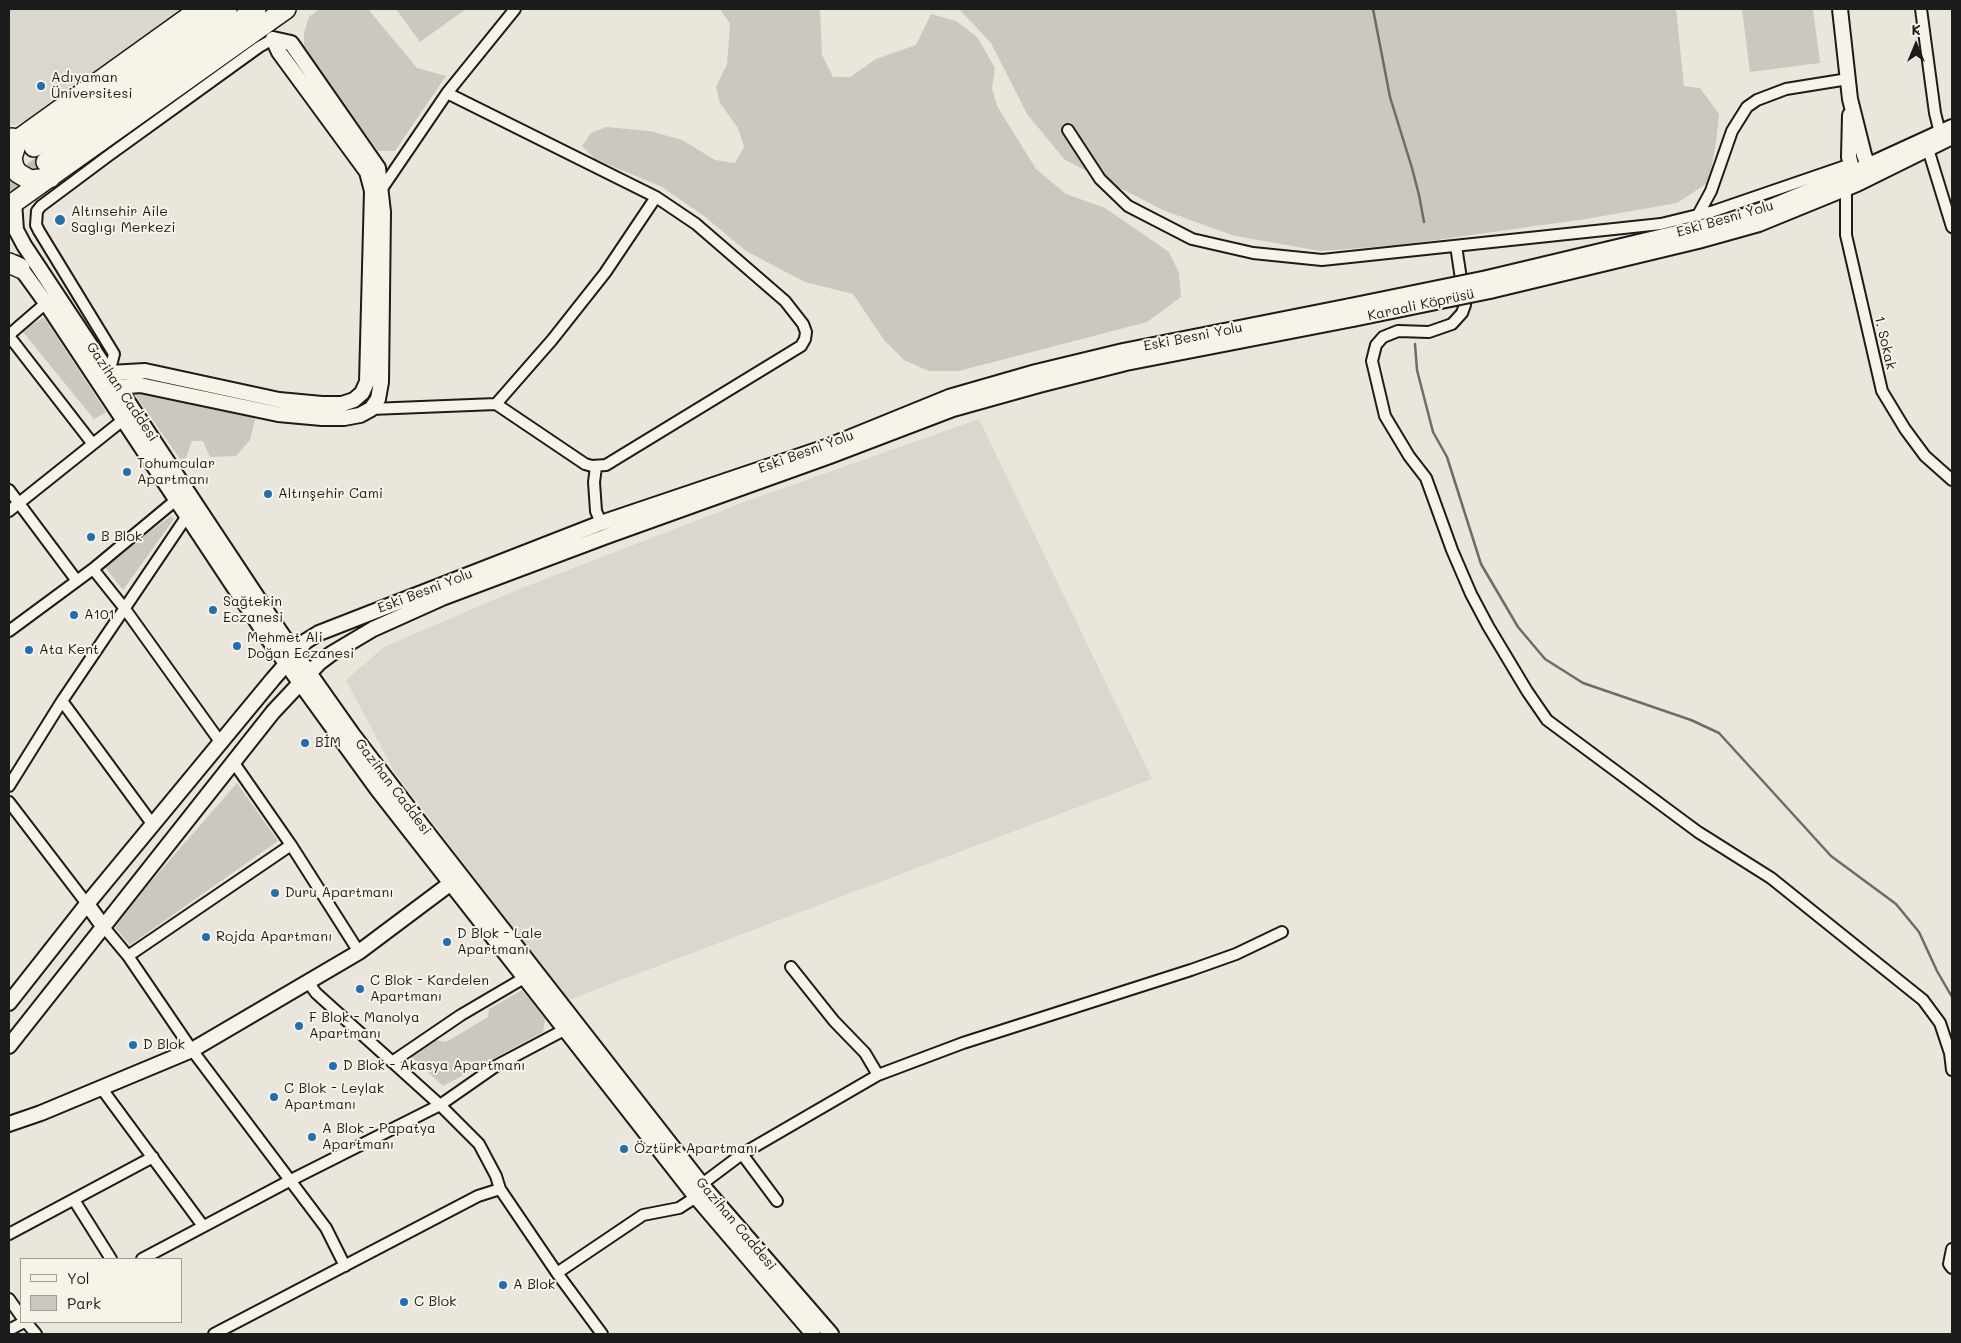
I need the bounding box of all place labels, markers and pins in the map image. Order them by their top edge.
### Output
place label: Adıyaman Üniversitesi [51,70,132,102]
marker: Adıyaman Üniversitesi [35,80,47,92]
place label: Altınsehir Aile Saglıgı Merkezi [71,204,176,236]
marker: Altınsehir Aile Saglıgı Merkezi [53,213,67,227]
place label: Tohumcular Apartmanı [137,456,215,488]
marker: Tohumcular Apartmanı [121,466,133,478]
place label: Altınşehir Cami [278,486,383,502]
marker: Altınşehir Cami [262,488,274,500]
place label: B Blok [101,529,142,545]
marker: B Blok [85,531,97,543]
place label: Sağtekin Eczanesi [223,594,283,626]
marker: Sağtekin Eczanesi [207,604,219,616]
place label: A101 [84,607,115,623]
marker: A101 [68,609,80,621]
place label: Mehmet Ali Doğan Eczanesi [247,630,354,662]
marker: Mehmet Ali Doğan Eczanesi [231,640,243,652]
place label: Ata Kent [39,642,99,658]
marker: Ata Kent [23,644,35,656]
place label: BİM [315,735,341,751]
marker: BİM [299,737,311,749]
place label: Duru Apartmanı [285,885,394,901]
marker: Duru Apartmanı [269,887,281,899]
place label: D Blok - Lale Apartmanı [457,926,542,959]
place label: Rojda Apartmanı [216,929,332,945]
marker: Rojda Apartmanı [200,931,212,943]
marker: D Blok - Lale Apartmanı [441,936,453,948]
place label: C Blok - Kardelen Apartmanı [370,973,489,1006]
marker: C Blok - Kardelen Apartmanı [354,983,366,995]
place label: F Blok - Manolya Apartmanı [309,1010,420,1042]
marker: F Blok - Manolya Apartmanı [293,1020,305,1032]
place label: D Blok [143,1037,185,1053]
marker: D Blok [127,1039,139,1051]
place label: D Blok - Akasya Apartmanı [343,1058,525,1074]
marker: D Blok - Akasya Apartmanı [327,1060,339,1072]
place label: C Blok - Leylak Apartmanı [284,1081,384,1114]
marker: C Blok - Leylak Apartmanı [268,1091,280,1103]
place label: A Blok - Papatya Apartmanı [322,1121,436,1154]
marker: A Blok - Papatya Apartmanı [306,1131,318,1143]
place label: Öztürk Apartmanı [634,1141,758,1157]
marker: Öztürk Apartmanı [618,1143,630,1155]
place label: A Blok [513,1277,555,1293]
marker: A Blok [497,1279,509,1291]
place label: C Blok [414,1294,456,1310]
marker: C Blok [398,1296,410,1308]

